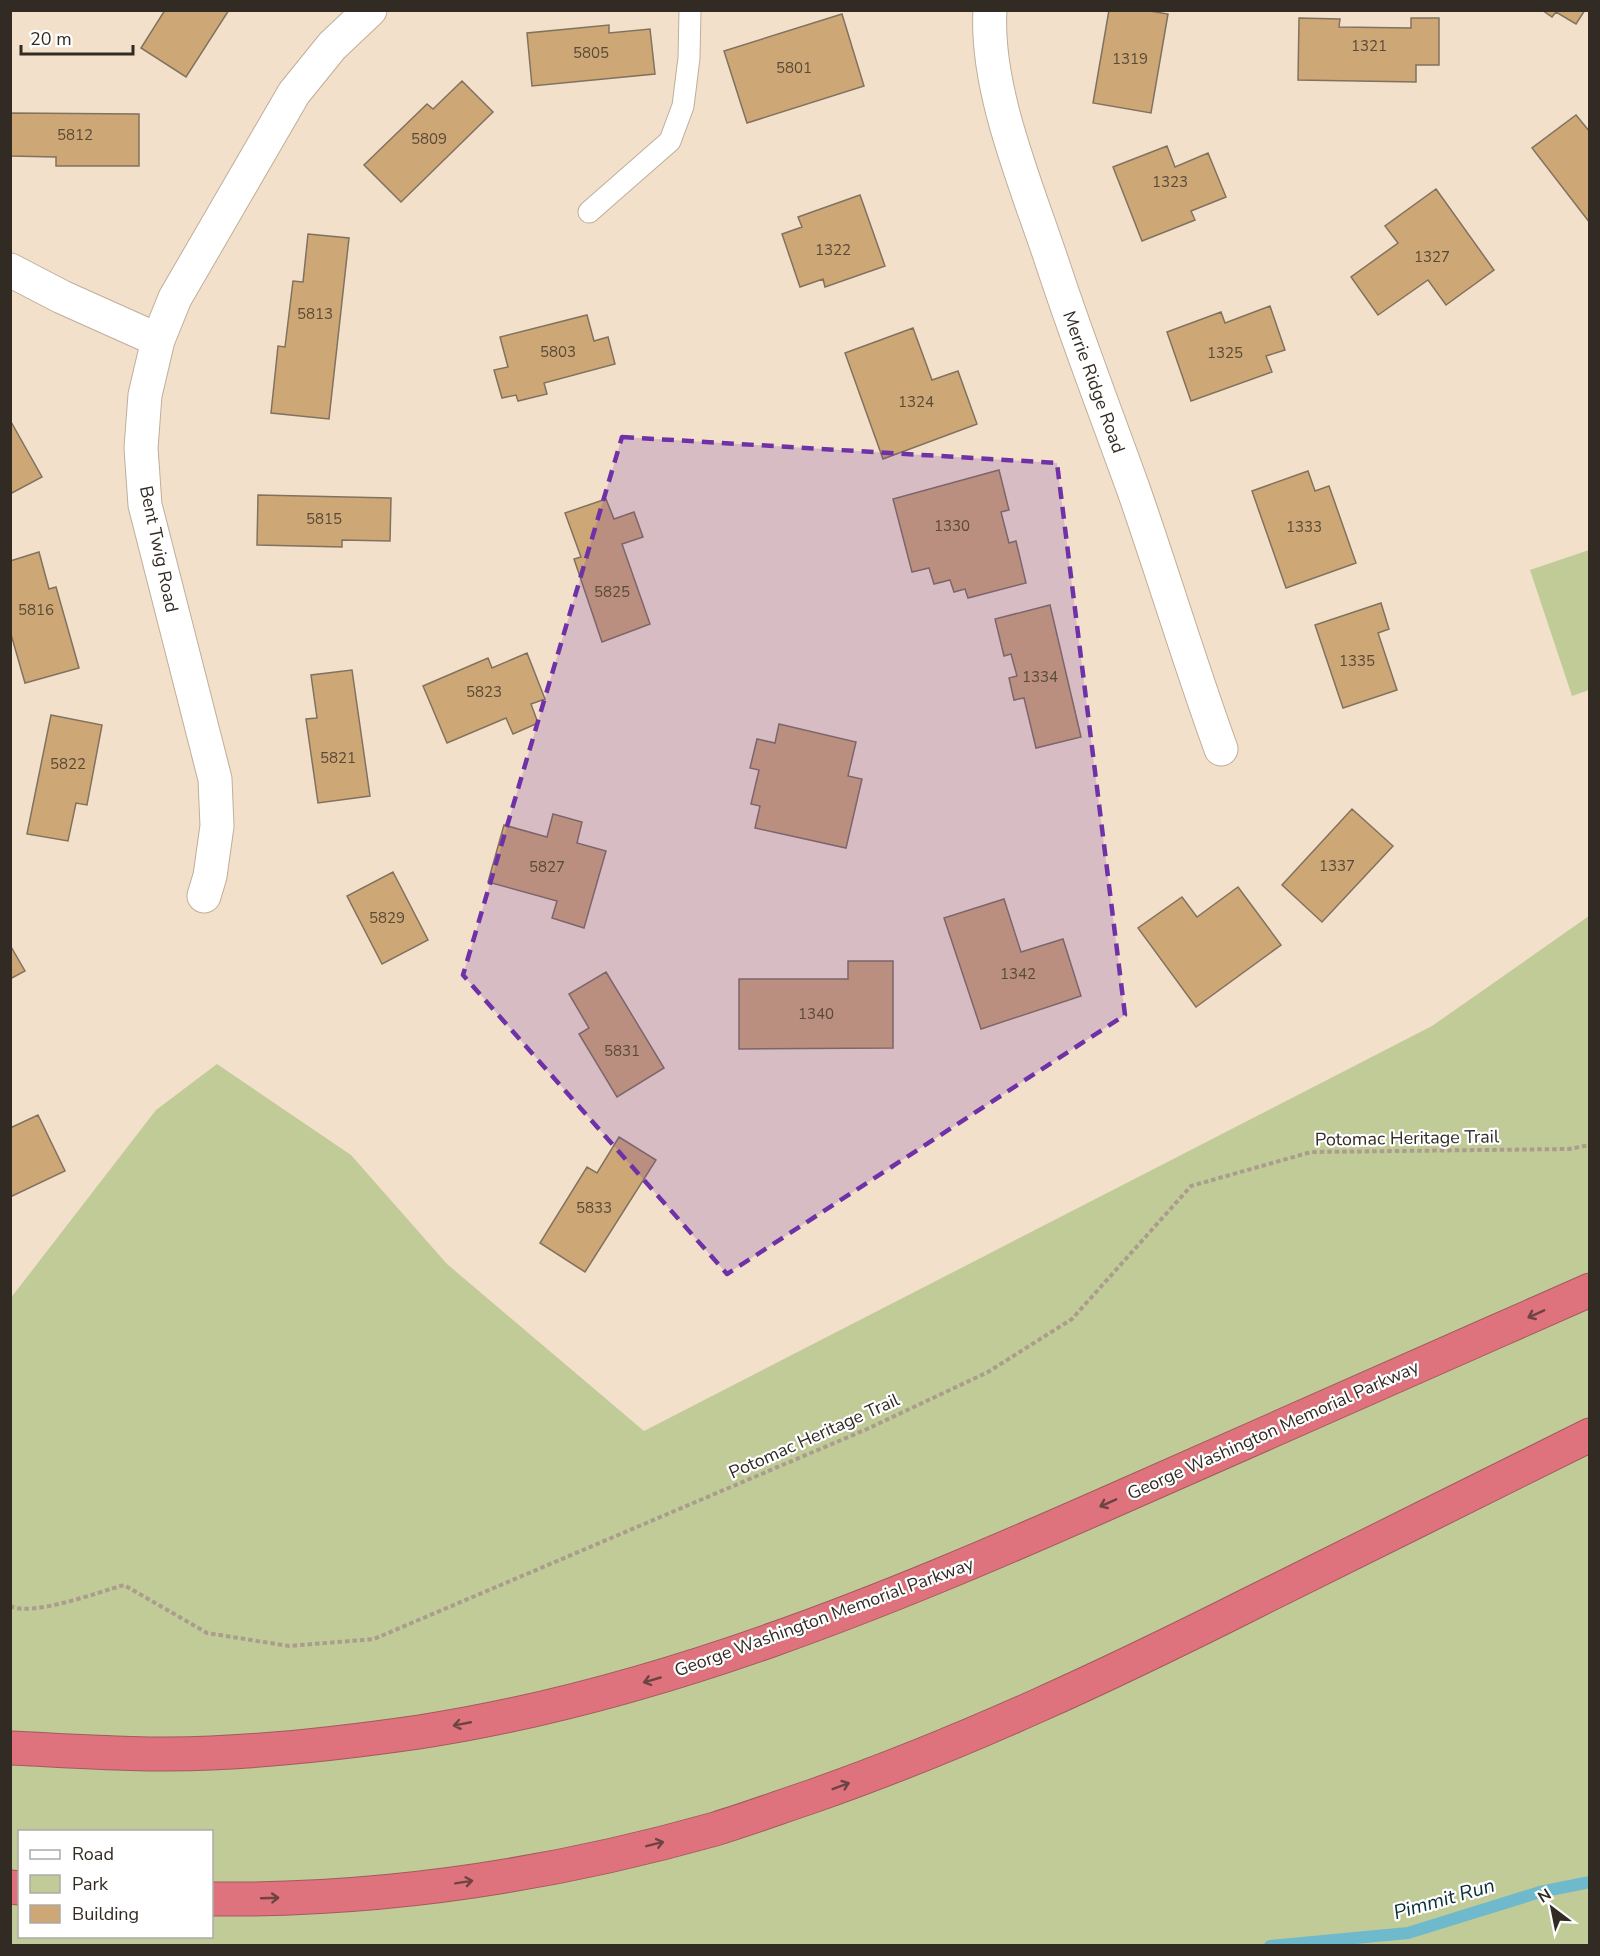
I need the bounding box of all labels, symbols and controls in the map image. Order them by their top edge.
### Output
scale bar [21,18,134,56]
text: 20 m [30,27,72,51]
house number: 1321 [1351,36,1387,56]
house number: 5805 [573,43,609,63]
house number: 1319 [1112,49,1148,69]
house number: 5801 [776,58,812,78]
house number: 5812 [57,125,93,145]
house number: 5809 [411,129,447,149]
house number: 1323 [1152,172,1188,192]
house number: 1322 [815,240,851,260]
house number: 1327 [1414,247,1450,267]
house number: 5813 [297,304,333,324]
street label: Merrie Ridge Road [1057,308,1131,456]
house number: 5803 [540,342,576,362]
house number: 1325 [1207,343,1243,363]
house number: 1324 [898,392,934,412]
street label: Bent Twig Road [134,483,184,615]
house number: 5815 [306,509,342,529]
house number: 1330 [934,516,970,536]
house number: 1333 [1286,517,1322,537]
house number: 5825 [594,582,630,602]
house number: 5816 [18,600,54,620]
house number: 1335 [1339,651,1375,671]
house number: 1334 [1022,667,1058,687]
house number: 5823 [466,682,502,702]
house number: 5821 [320,748,356,768]
house number: 5822 [50,754,86,774]
house number: 1337 [1319,856,1355,876]
house number: 5827 [529,857,565,877]
house number: 5829 [369,908,405,928]
house number: 1342 [1000,964,1036,984]
house number: 1340 [798,1004,834,1024]
house number: 5831 [604,1041,640,1061]
street label: Potomac Heritage Trail [1315,1124,1500,1152]
house number: 5833 [576,1198,612,1218]
one-way arrow [1527,1309,1546,1320]
street label: George Washington Memorial Parkway [1123,1354,1423,1505]
street label: Potomac Heritage Trail [725,1387,904,1484]
one-way arrow [1099,1498,1118,1509]
street label: George Washington Memorial Parkway [671,1551,978,1682]
one-way arrow [643,1674,662,1686]
one-way arrow [453,1719,473,1730]
one-way arrow [831,1779,850,1790]
legend [18,1830,213,1938]
one-way arrow [646,1838,665,1849]
text: Road [72,1842,114,1866]
text: Park [72,1872,109,1896]
water label: Pimmit Run [1390,1872,1498,1926]
one-way arrow [454,1876,474,1887]
north arrow [1522,1878,1582,1938]
text: N [1534,1884,1555,1909]
one-way arrow [259,1892,279,1904]
text: Building [72,1902,139,1926]

